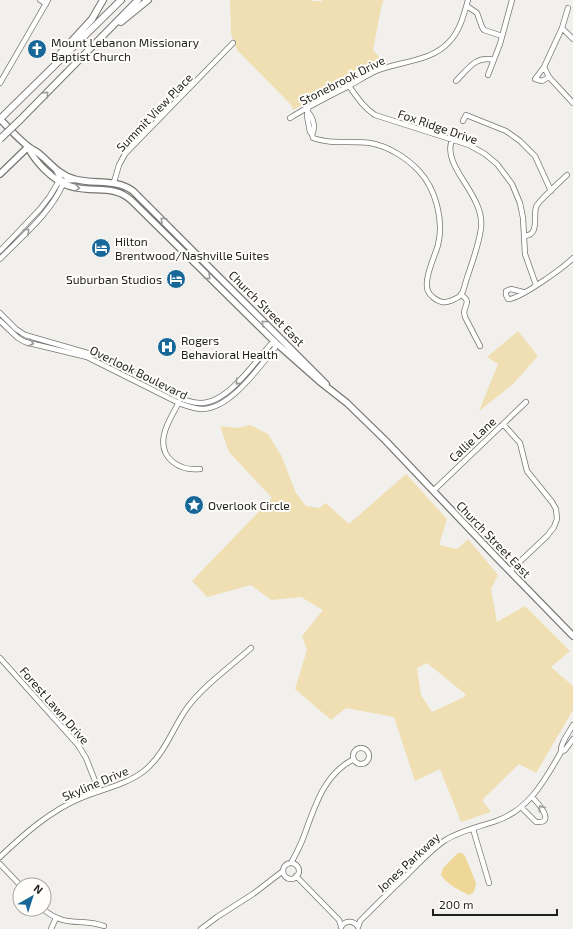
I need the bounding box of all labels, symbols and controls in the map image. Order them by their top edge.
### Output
place label: Mount Lebanon Missionary Baptist Church [51,35,200,63]
church icon: Mount Lebanon Missionary Baptist Church [26,38,48,60]
street label: Stonebrook Drive [297,52,387,108]
street label: Summit View Place [113,70,195,154]
one-way arrow [41,91,48,99]
street label: Fox Ridge Drive [396,106,480,146]
one-way arrow [74,183,80,192]
one-way arrow [161,217,168,225]
one-way arrow [22,228,30,236]
place label: Hilton Brentwood/Nashville Suites [115,234,269,262]
hotel icon: Hilton Brentwood/Nashville Suites [90,237,112,259]
street label: Church Street East [226,267,308,349]
hotel icon: Suburban Studios [165,268,187,290]
place label: Suburban Studios [66,272,162,286]
one-way arrow [203,272,211,280]
one-way arrow [262,321,269,328]
place label: Rogers Behavioral Health [181,333,278,361]
hospital icon: Rogers Behavioral Health [156,336,178,358]
one-way arrow [27,338,34,347]
street label: Overlook Boulevard [88,342,190,402]
one-way arrow [236,377,243,384]
street label: Callie Lane [446,414,498,464]
place icon: Overlook Circle [183,494,205,516]
place label: Overlook Circle [208,498,290,512]
street label: Church Street East [454,498,534,580]
street label: Forest Lawn Drive [17,663,93,747]
street label: Skyline Drive [60,763,130,803]
one-way arrow [539,806,546,813]
street label: Jones Parkway [374,829,443,895]
north arrow [12,877,52,917]
text: N [31,881,46,896]
scale bar [433,891,557,917]
text: 200 m [439,897,473,911]

